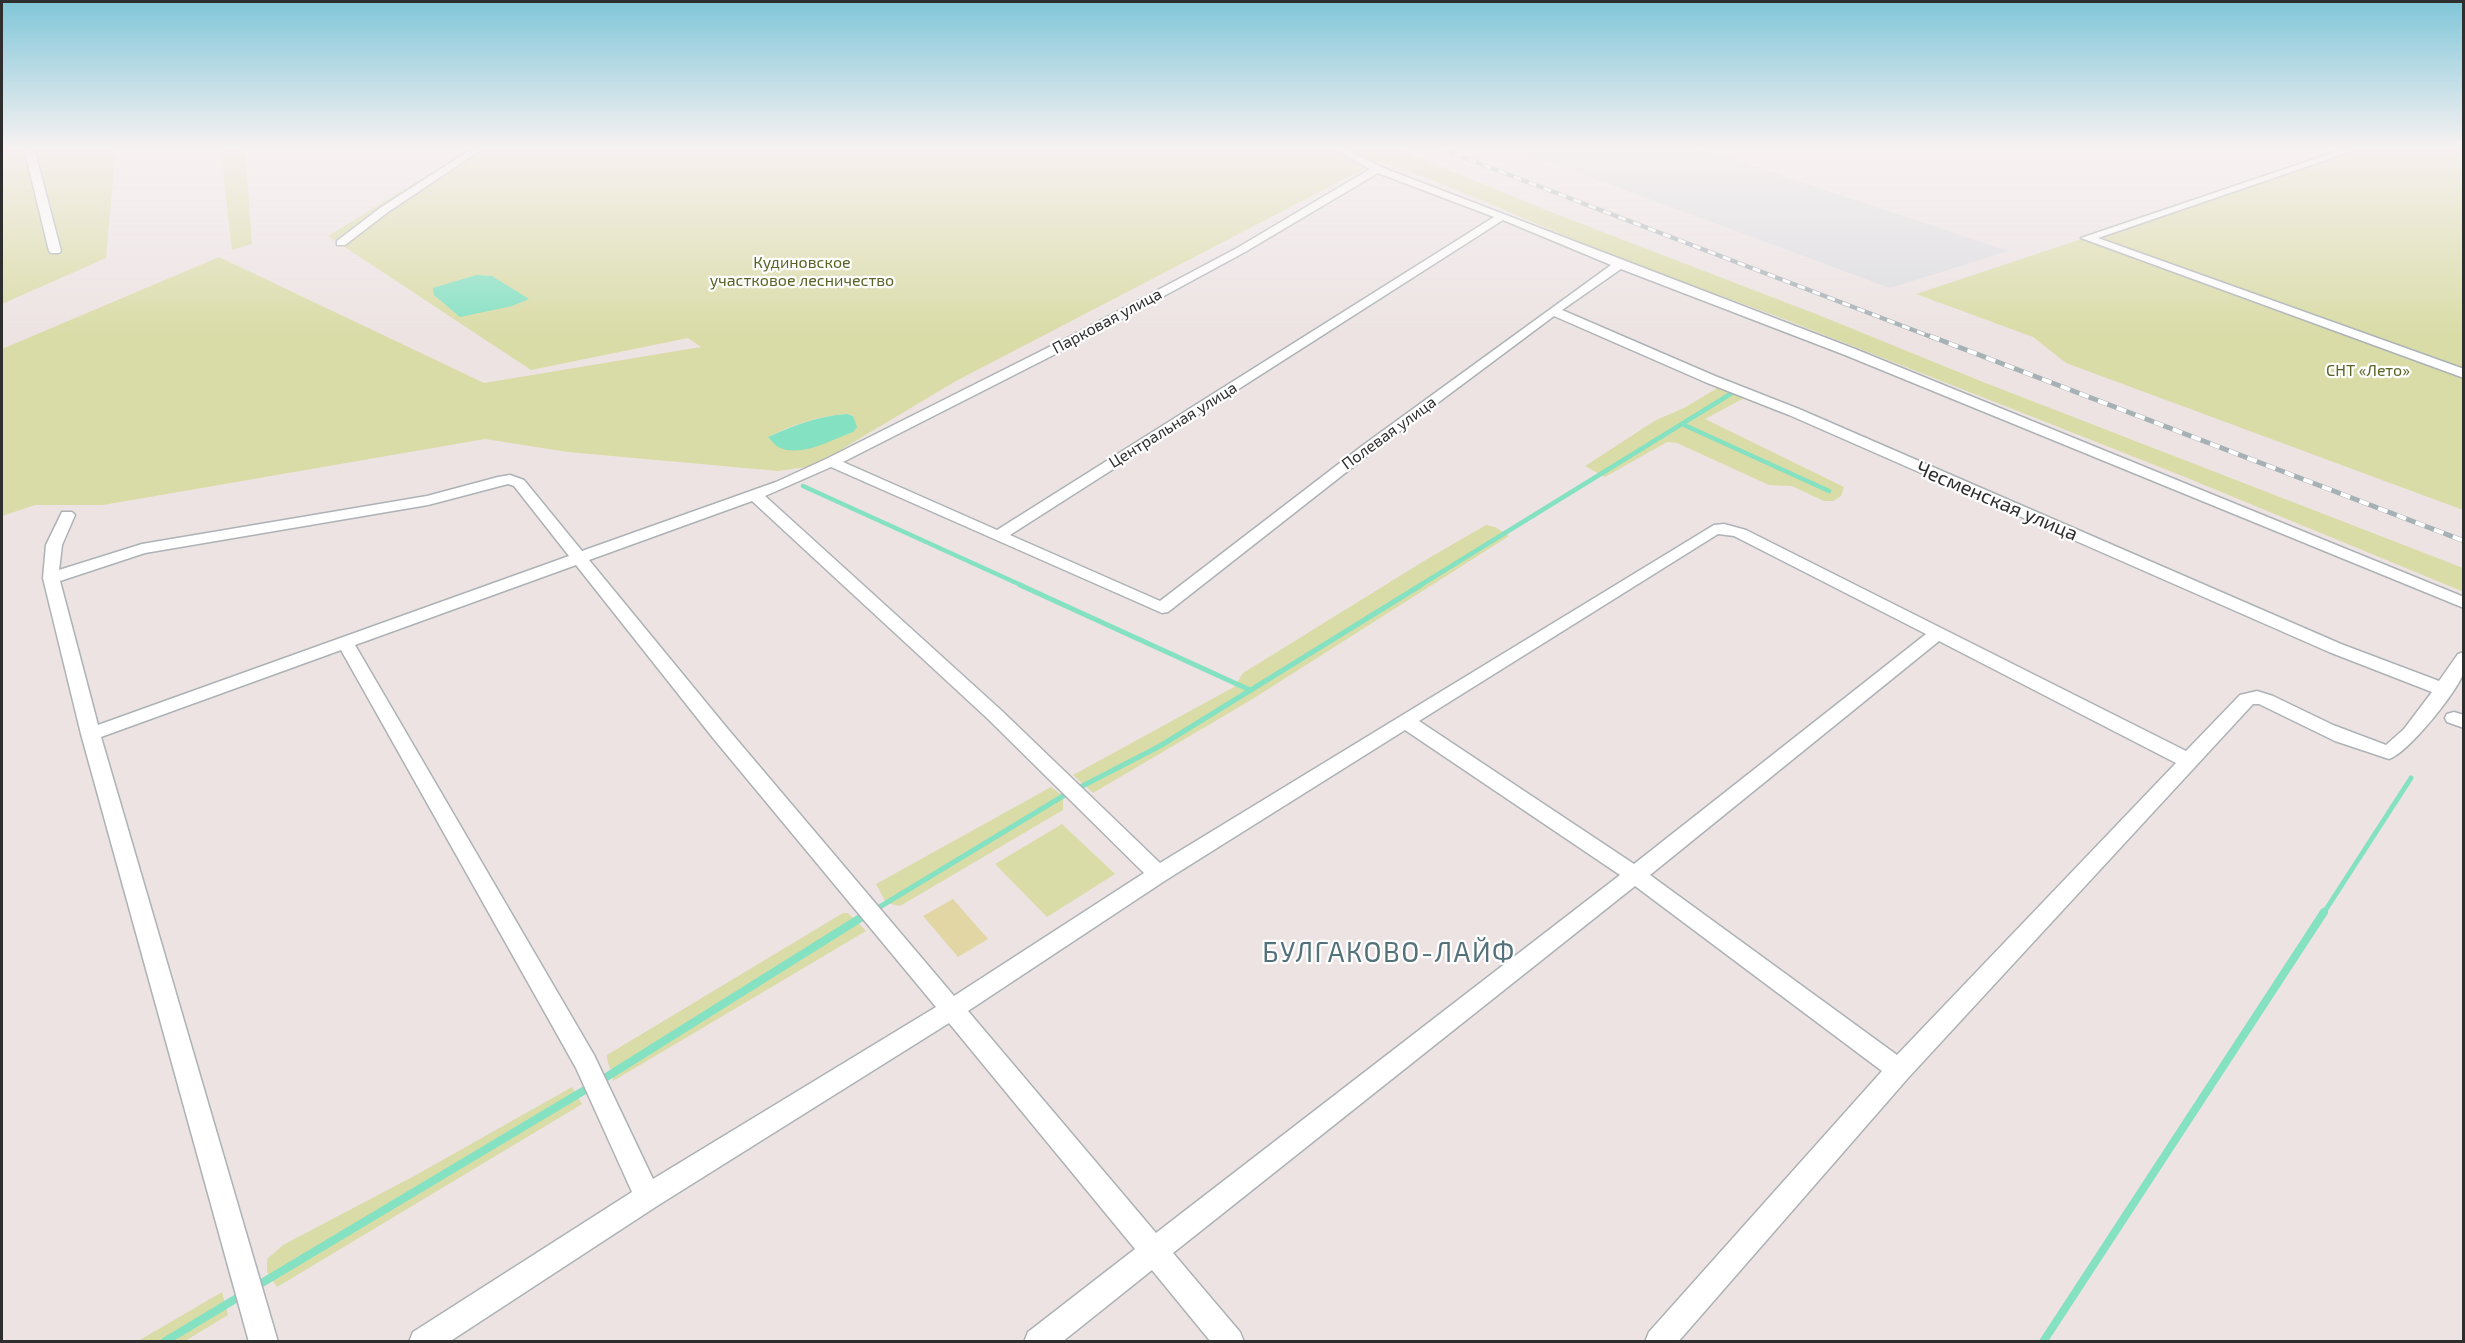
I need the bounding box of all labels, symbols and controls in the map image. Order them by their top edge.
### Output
park label: Кудиновское участковое лесничество [710,253,894,291]
street label: Парковая улица [1049,284,1165,358]
park label: СНТ «Лето» [2326,361,2410,381]
street label: Центральная улица [1105,378,1241,472]
street label: Полевая улица [1338,392,1440,474]
street label: Чесменская улица [1913,456,2081,546]
district label: БУЛГАКОВО-ЛАЙФ [1262,937,1516,969]

